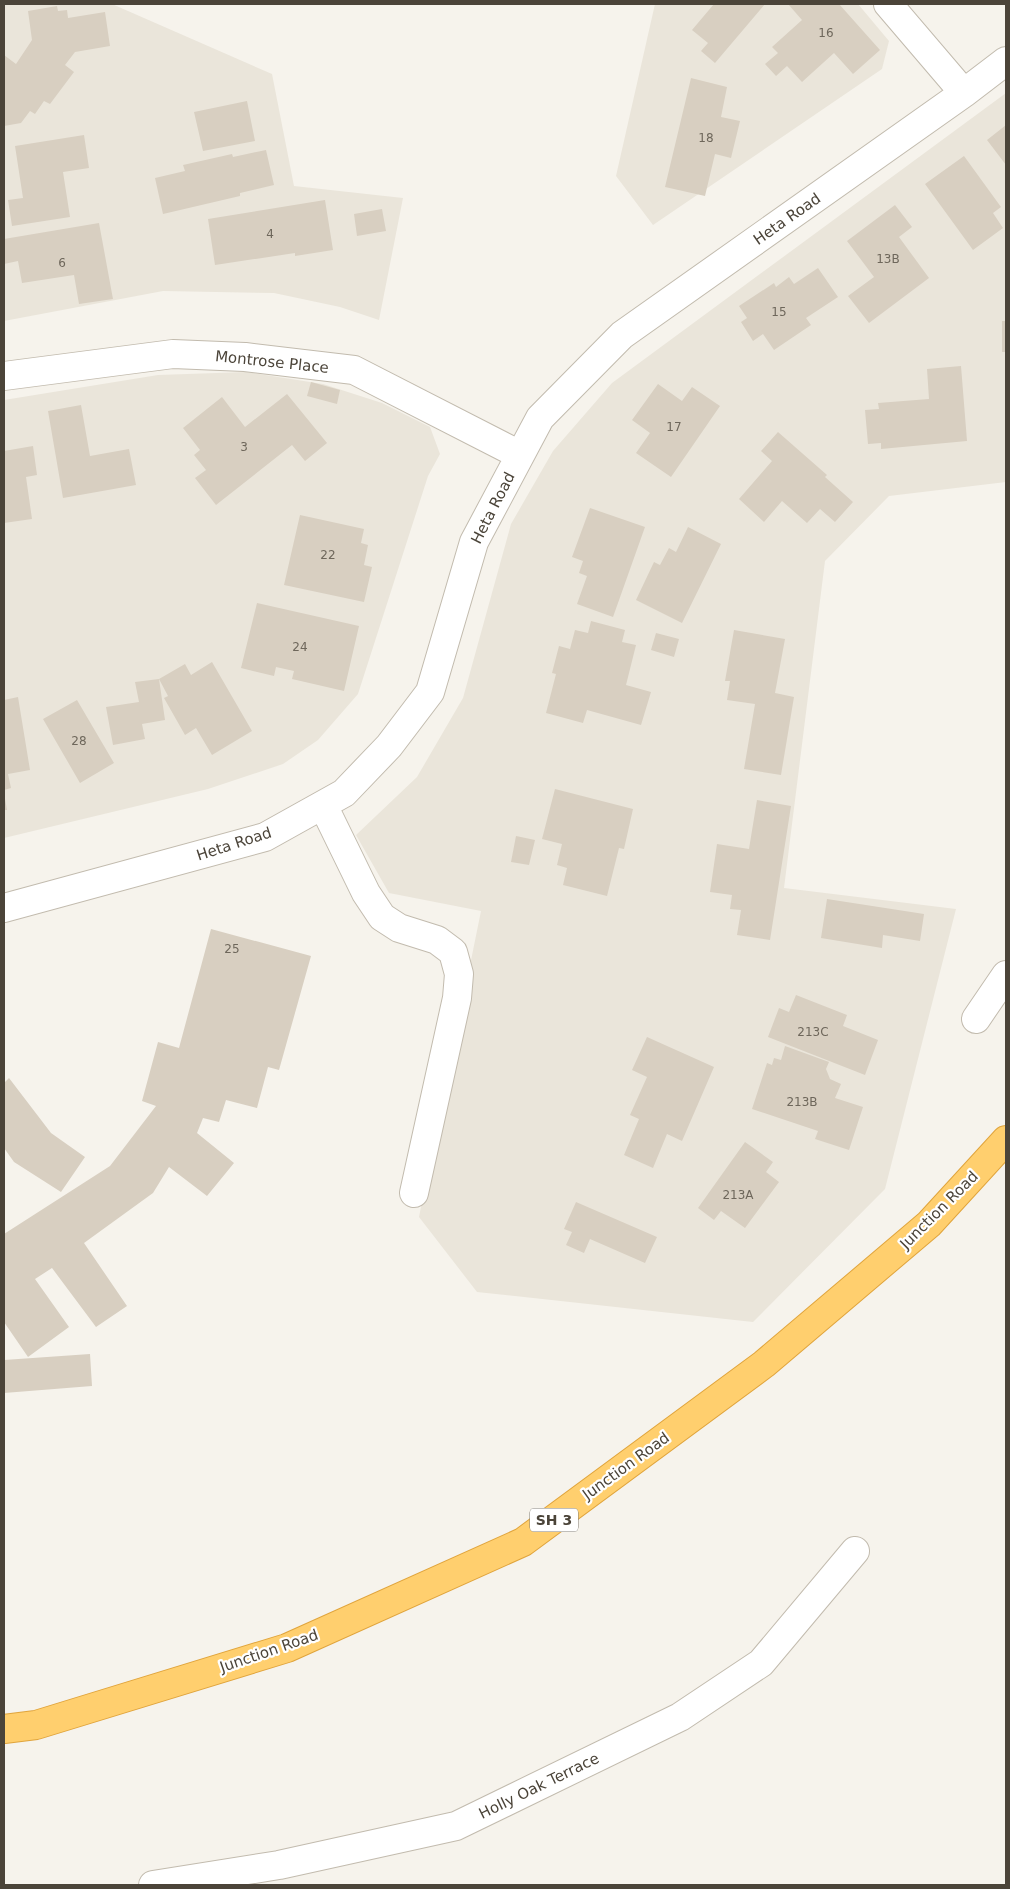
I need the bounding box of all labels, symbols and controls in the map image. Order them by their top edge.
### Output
house number: 16 [818,26,834,40]
house number: 18 [698,131,714,145]
street label: Heta Road [750,189,824,249]
house number: 4 [266,227,274,241]
house number: 13B [876,252,900,266]
house number: 6 [58,256,66,270]
house number: 15 [771,305,787,319]
street label: Montrose Place [214,347,330,377]
house number: 17 [666,420,682,434]
house number: 3 [240,440,248,454]
street label: Heta Road [467,469,519,547]
house number: 22 [320,548,336,562]
house number: 24 [292,640,308,654]
house number: 28 [71,734,87,748]
street label: Heta Road [194,823,274,865]
house number: 25 [224,942,240,956]
house number: 213C [797,1025,829,1039]
house number: 213B [786,1095,818,1109]
street label: Junction Road [896,1167,982,1253]
house number: 213A [722,1188,754,1202]
street label: Junction Road [578,1428,673,1504]
road number: SH 3 [530,1508,578,1532]
street label: Junction Road [217,1626,321,1677]
street label: Holly Oak Terrace [476,1749,602,1823]

